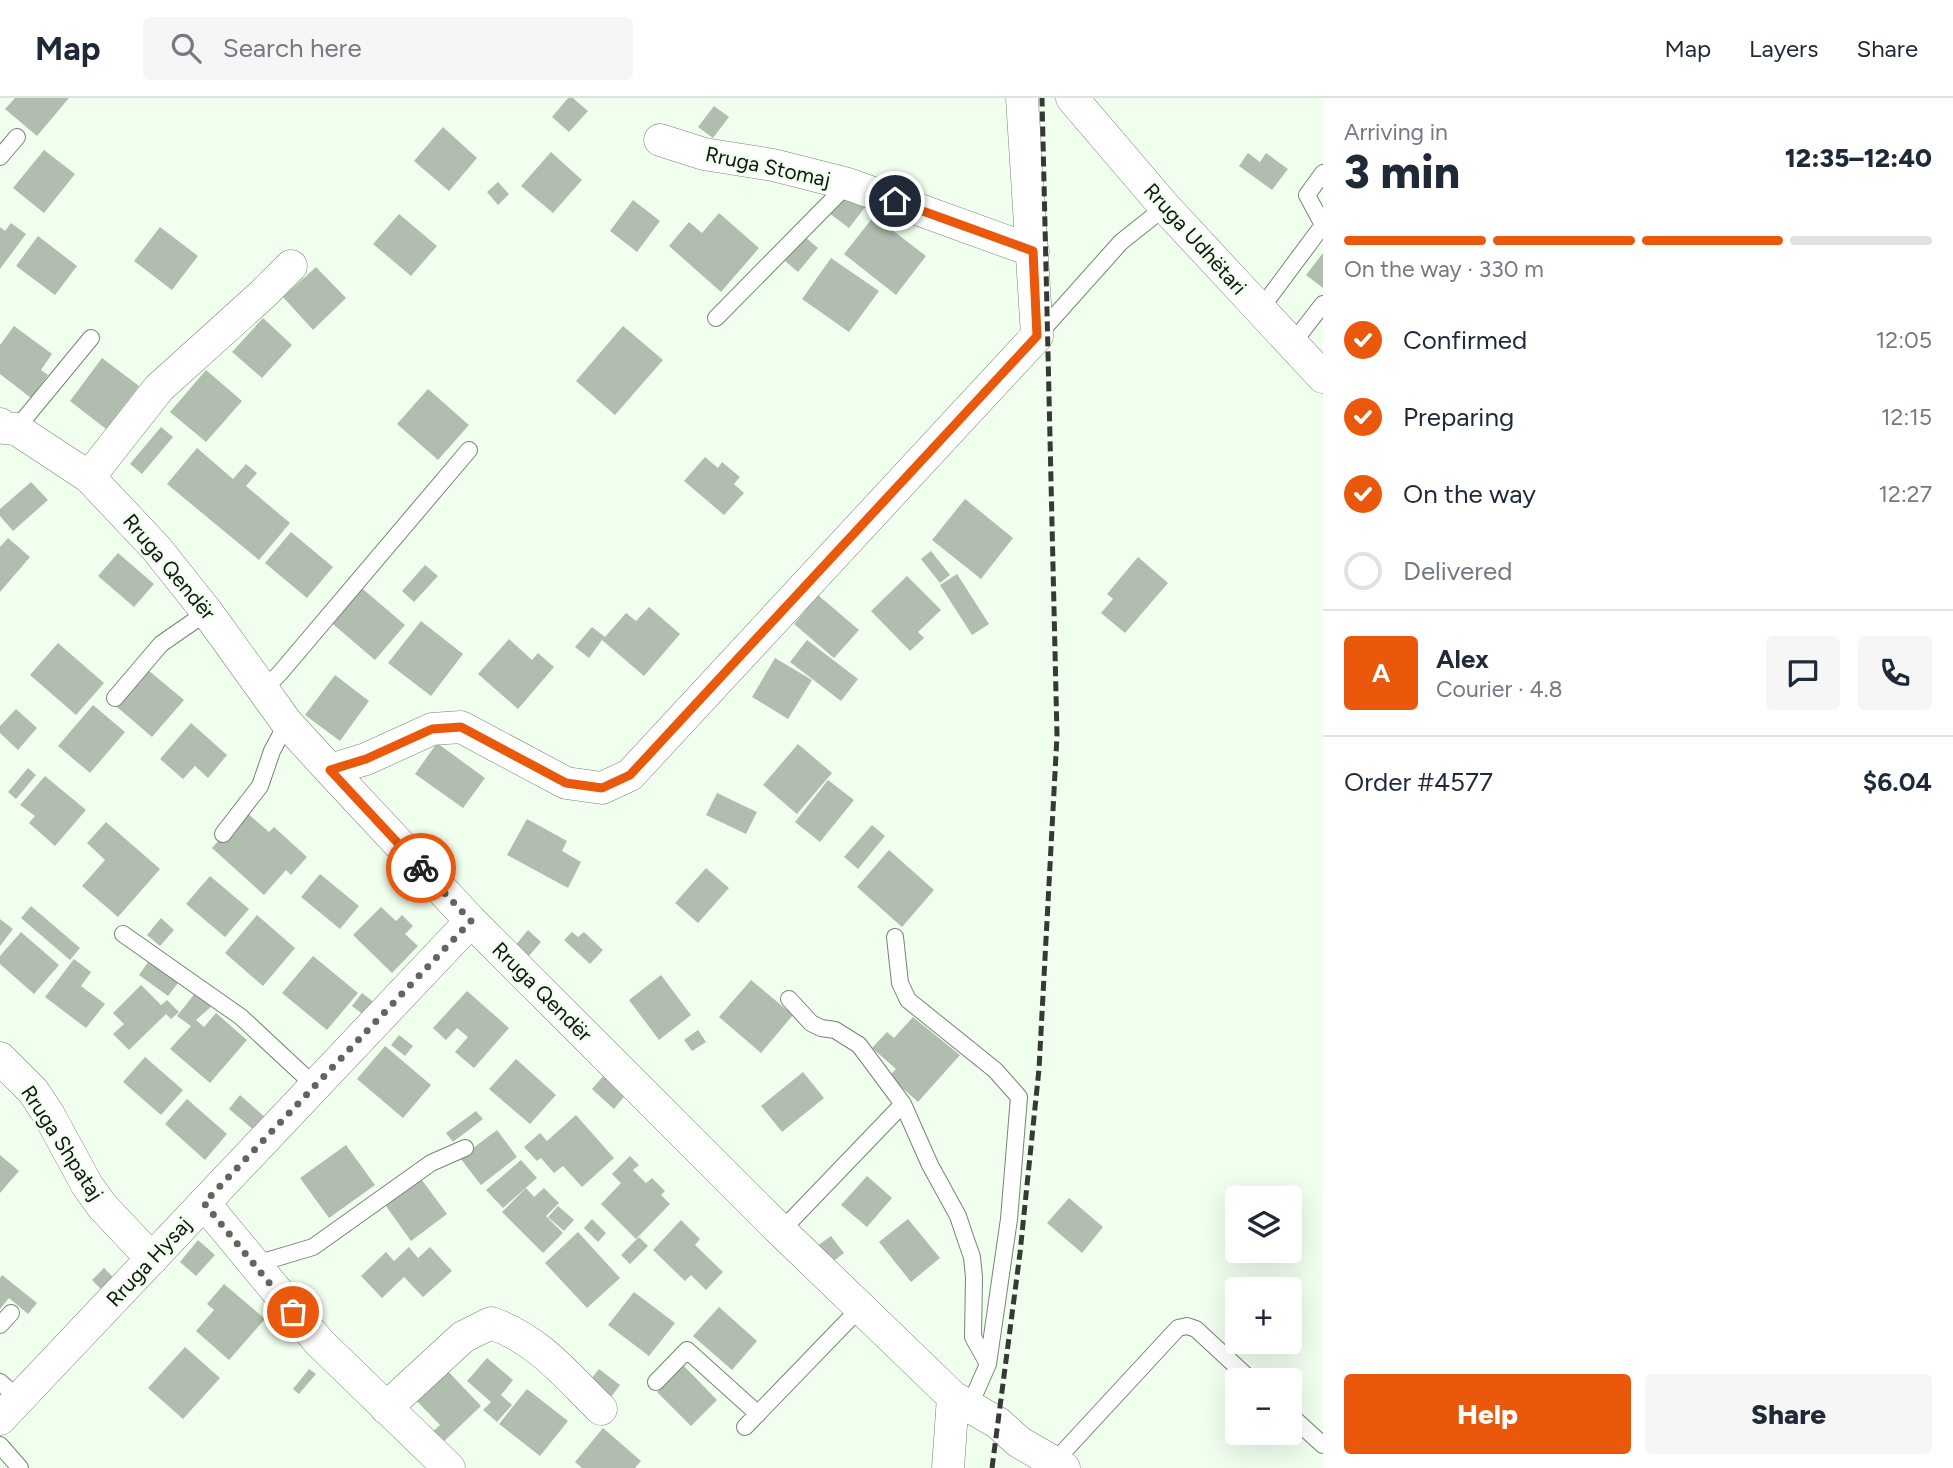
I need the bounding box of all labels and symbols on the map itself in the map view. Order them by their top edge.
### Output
street label: Rruga Stomaj [703,141,833,192]
pin [865,171,925,231]
street label: Rruga Udhëtari [1139,178,1252,299]
street label: Rruga Qendër [118,509,221,625]
courier [386,833,456,903]
street label: Rruga Qendër [487,937,597,1047]
street label: Rruga Shpataj [16,1080,109,1205]
street label: Rruga Hysaj [101,1212,196,1312]
pin [263,1282,323,1342]

